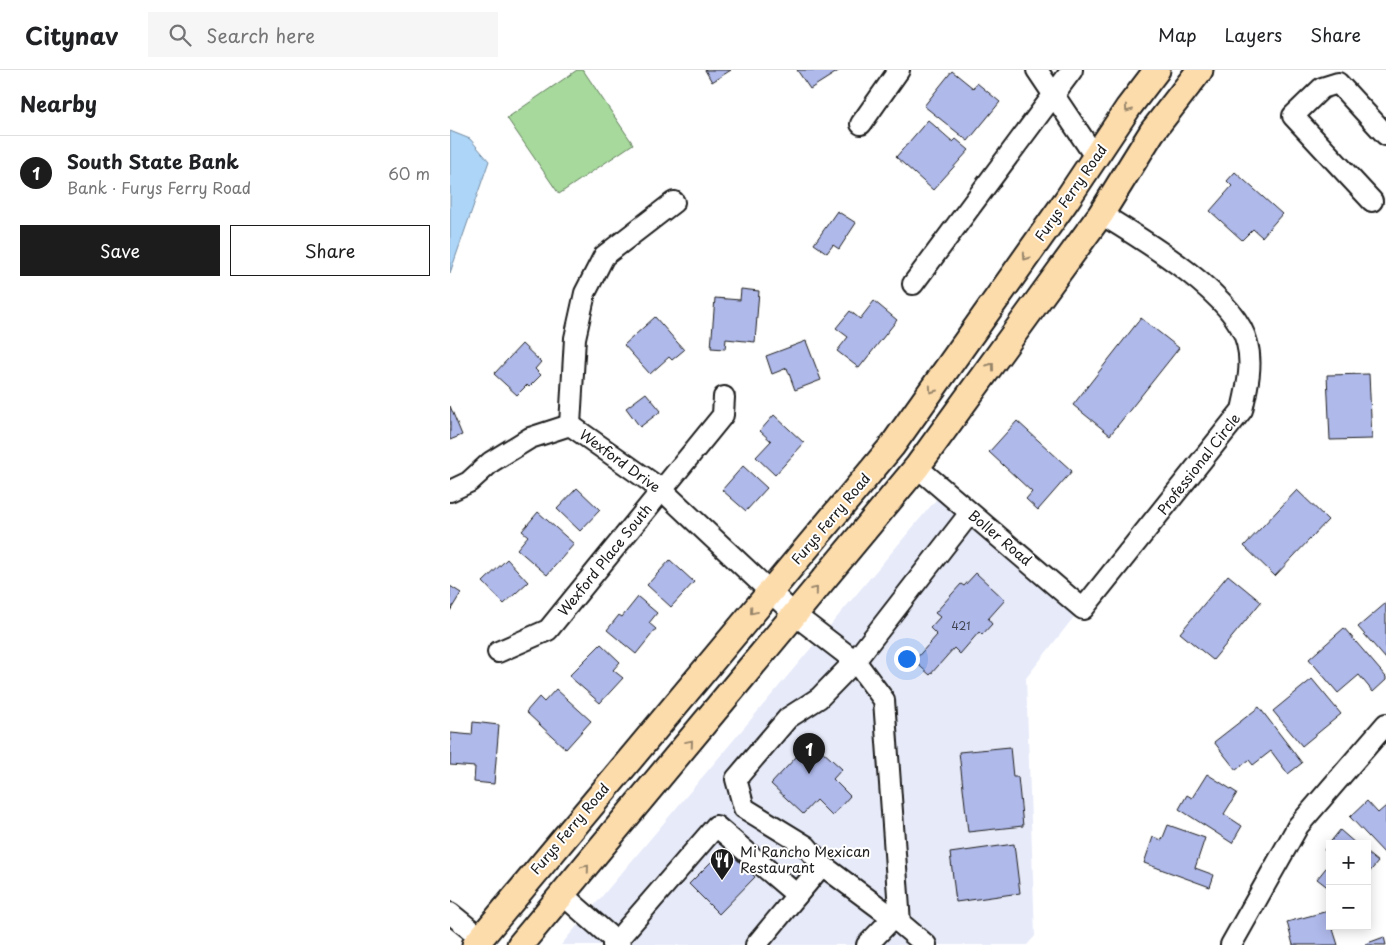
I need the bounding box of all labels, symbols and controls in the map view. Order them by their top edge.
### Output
search box [148,12,498,57]
text: Citynav [25,17,118,53]
icon: search [166,21,194,49]
text: Search here [206,21,315,49]
text: Map [1158,21,1197,48]
text: Layers [1225,21,1282,48]
text: Share [1310,21,1361,48]
text: Nearby [20,87,97,119]
one-way arrow [1125,103,1134,113]
street label: Furys Ferry Road [1029,140,1112,245]
text: South State Bank [67,147,239,175]
text: 1 [32,161,40,185]
text: 60 m [388,161,430,185]
text: Bank · Furys Ferry Road [67,175,251,199]
button: Save [20,225,220,276]
button: Share [230,225,430,276]
one-way arrow [1023,251,1032,261]
one-way arrow [985,362,994,372]
one-way arrow [929,384,938,394]
street label: Professional Circle [1152,408,1245,519]
street label: Wexford Drive [575,424,665,497]
street label: Furys Ferry Road [786,468,875,569]
street label: Wexford Place South [553,499,656,620]
street label: Boller Road [964,505,1037,570]
one-way arrow [810,587,819,596]
one-way arrow [750,606,759,615]
house number: 421 [952,617,970,634]
your location [894,646,920,672]
pin: 1 [793,733,825,774]
one-way arrow [684,739,693,748]
street label: Furys Ferry Road [525,778,614,879]
map controls [1326,840,1371,930]
button: + [1326,840,1371,885]
place label: Mi Rancho Mexican Restaurant [740,841,870,878]
restaurant icon: Mi Rancho Mexican Restaurant [709,847,735,881]
one-way arrow [580,865,588,874]
button: − [1326,885,1371,930]

